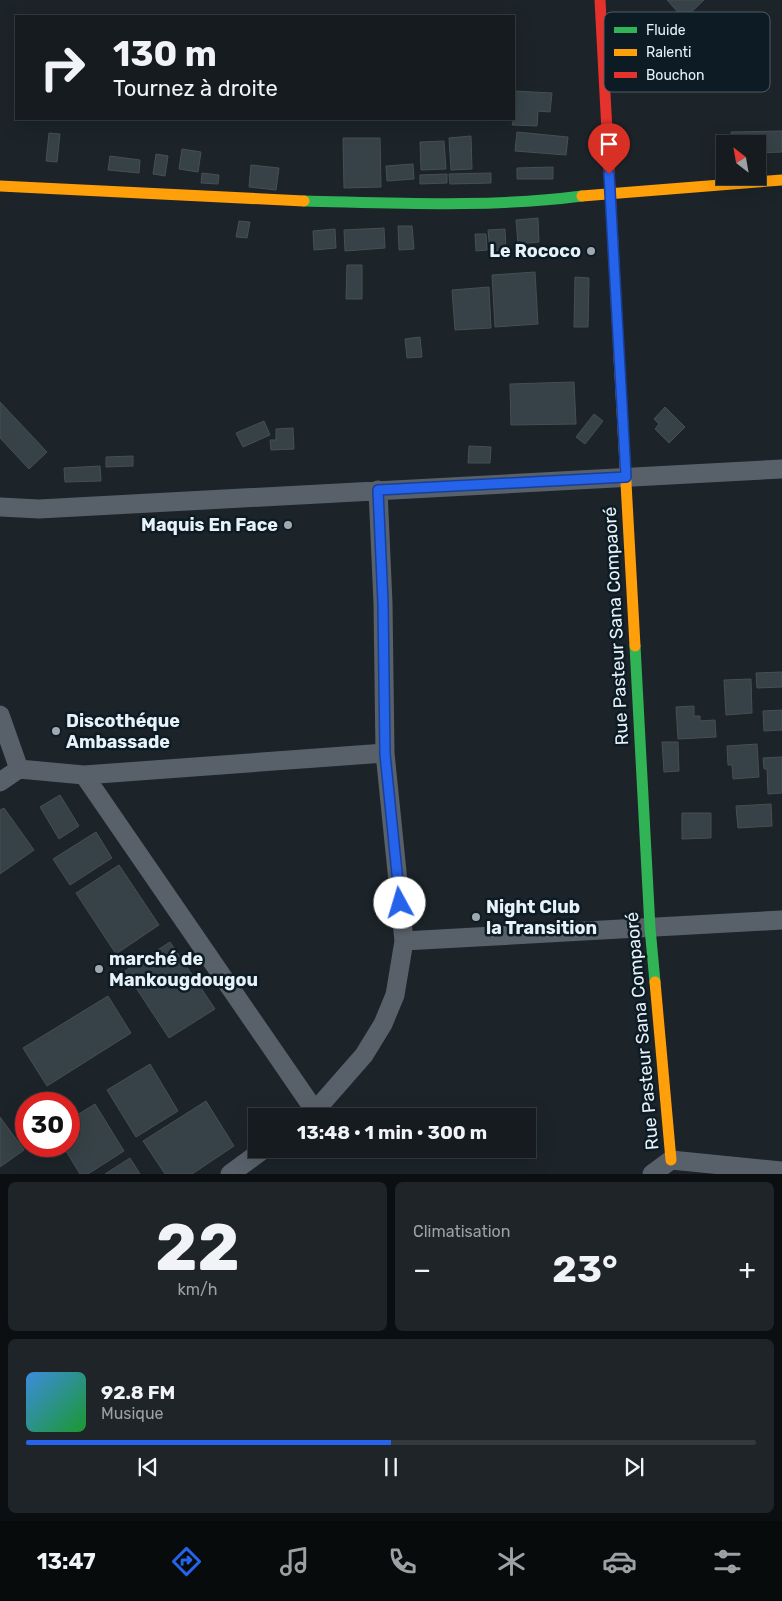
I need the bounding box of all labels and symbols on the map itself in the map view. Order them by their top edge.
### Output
legend [604,12,770,92]
text: Fluide [646,22,686,39]
text: Ralenti [646,44,691,61]
text: Bouchon [646,67,705,84]
pin [588,123,630,174]
north arrow [716,135,766,185]
place label: Le Rococo [489,240,581,262]
marker: Le Rococo [585,245,597,257]
street label: Rue Pasteur Sana Compaoré [599,506,633,746]
place label: Maquis En Face [141,514,278,536]
marker: Maquis En Face [282,519,294,531]
place label: Discothéque Ambassade [66,710,180,753]
marker: Discothéque Ambassade [50,725,62,737]
position arrow [373,876,425,928]
place label: Night Club la Transition [486,896,597,939]
marker: Night Club la Transition [470,911,482,923]
street label: Rue Pasteur Sana Compaoré [621,911,663,1151]
place label: marché de Mankougdougou [109,948,258,991]
marker: marché de Mankougdougou [93,963,105,975]
speed limit sign: 30 [15,1092,80,1157]

